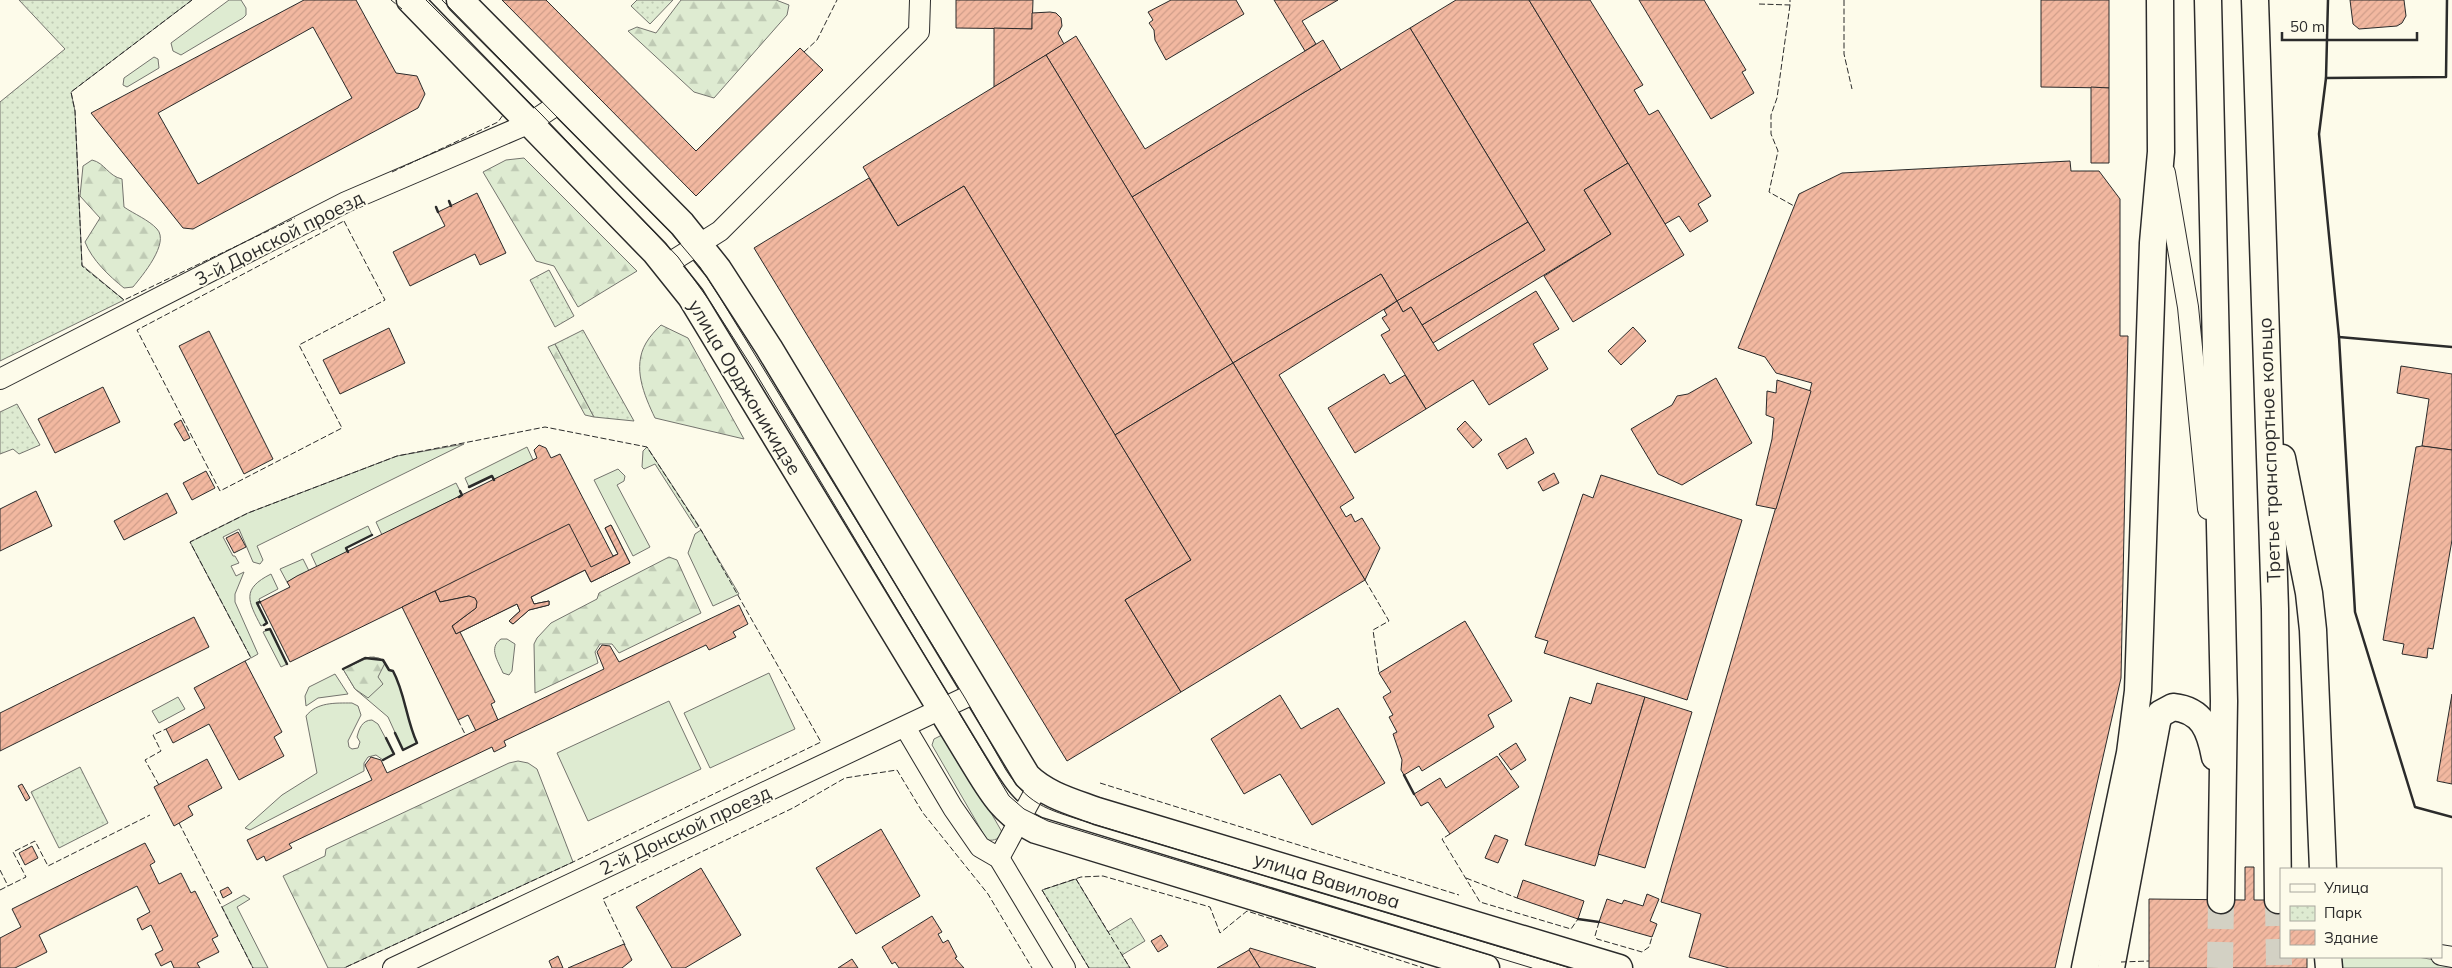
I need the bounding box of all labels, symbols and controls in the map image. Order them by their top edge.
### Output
scale bar [2282,10,2417,42]
text: 50 m [2290,17,2325,36]
street label: 3-й Донской проезд [191,185,368,291]
street label: улица Орджоникидзе [683,295,807,479]
street label: Третье транспортное кольцо [2252,317,2286,583]
street label: 2-й Донской проезд [595,780,775,880]
street label: улица Вавилова [1251,846,1403,914]
legend [2280,868,2442,958]
text: Улица [2323,878,2369,897]
text: Парк [2324,903,2363,922]
text: Здание [2324,928,2378,947]

